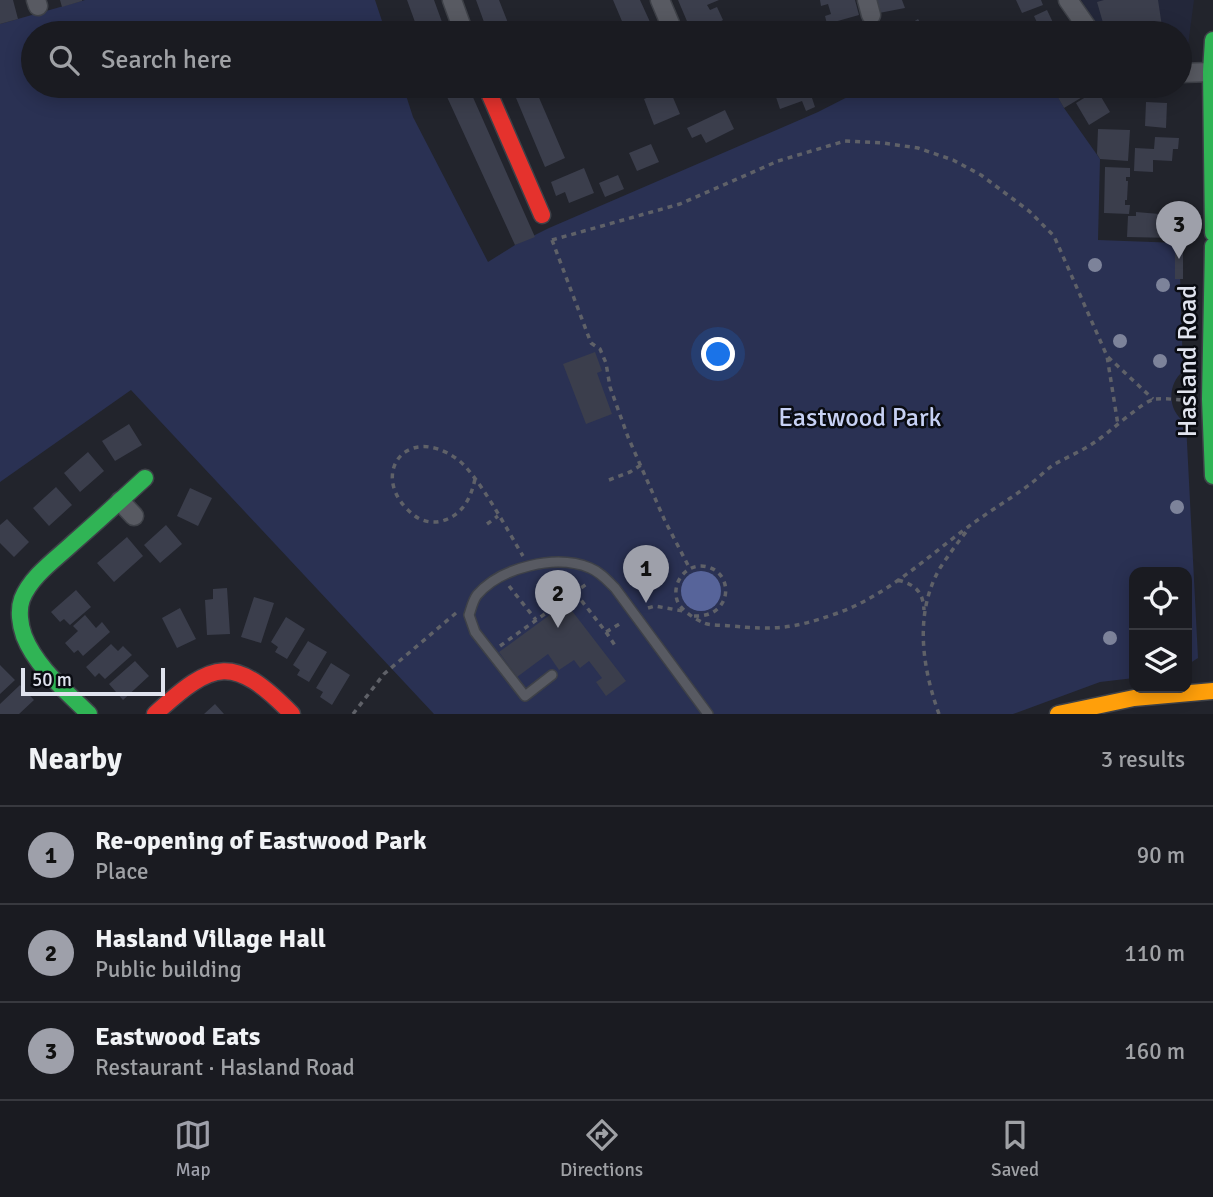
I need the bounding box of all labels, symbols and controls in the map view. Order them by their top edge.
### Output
search box [21,21,1192,98]
icon: search [45,41,83,79]
text: Search here [101,44,232,76]
pin: 3 [1156,201,1202,259]
street label: Hasland Road [1172,285,1204,437]
your location [701,337,735,371]
park label: Eastwood Park [778,402,942,434]
pin: 1 [623,545,669,603]
map controls [1129,567,1192,693]
button: locate [1129,567,1192,630]
pin: 2 [535,570,581,628]
button: layers [1129,630,1192,693]
scale bar [21,665,164,697]
text: 50 m [32,668,72,692]
text: Nearby [28,741,122,778]
text: 3 results [1101,745,1185,774]
text: Re-opening of Eastwood Park [95,825,426,857]
text: 1 [45,841,57,870]
text: 90 m [1137,841,1185,870]
text: Place [95,857,149,886]
text: Hasland Village Hall [95,923,326,955]
text: 2 [45,939,57,968]
text: 110 m [1124,939,1185,968]
text: Public building [95,955,242,984]
text: Eastwood Eats [95,1021,260,1053]
text: 3 [45,1037,57,1066]
text: 160 m [1124,1037,1185,1066]
text: Restaurant · Hasland Road [95,1053,355,1082]
tab: Map [174,1116,212,1182]
tab: Directions [560,1116,643,1182]
tab: Saved [991,1116,1039,1182]

